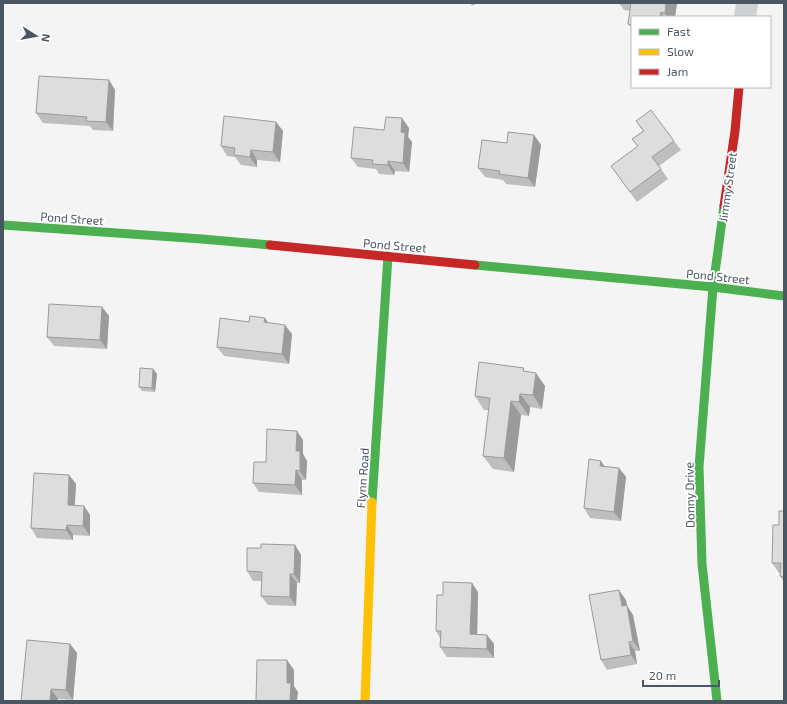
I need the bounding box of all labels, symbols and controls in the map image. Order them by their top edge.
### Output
north arrow [16,16,56,56]
legend [631,16,771,88]
text: Fast [667,24,691,38]
text: N [39,33,53,43]
text: Slow [667,44,694,58]
text: Jam [667,64,688,78]
street label: Jimmy Street [715,151,739,223]
street label: Pond Street [40,209,105,227]
street label: Pond Street [363,235,428,255]
street label: Pond Street [686,266,751,286]
street label: Flynn Road [353,447,371,509]
street label: Donny Drive [681,462,697,528]
scale bar [643,662,719,688]
text: 20 m [649,668,676,682]

